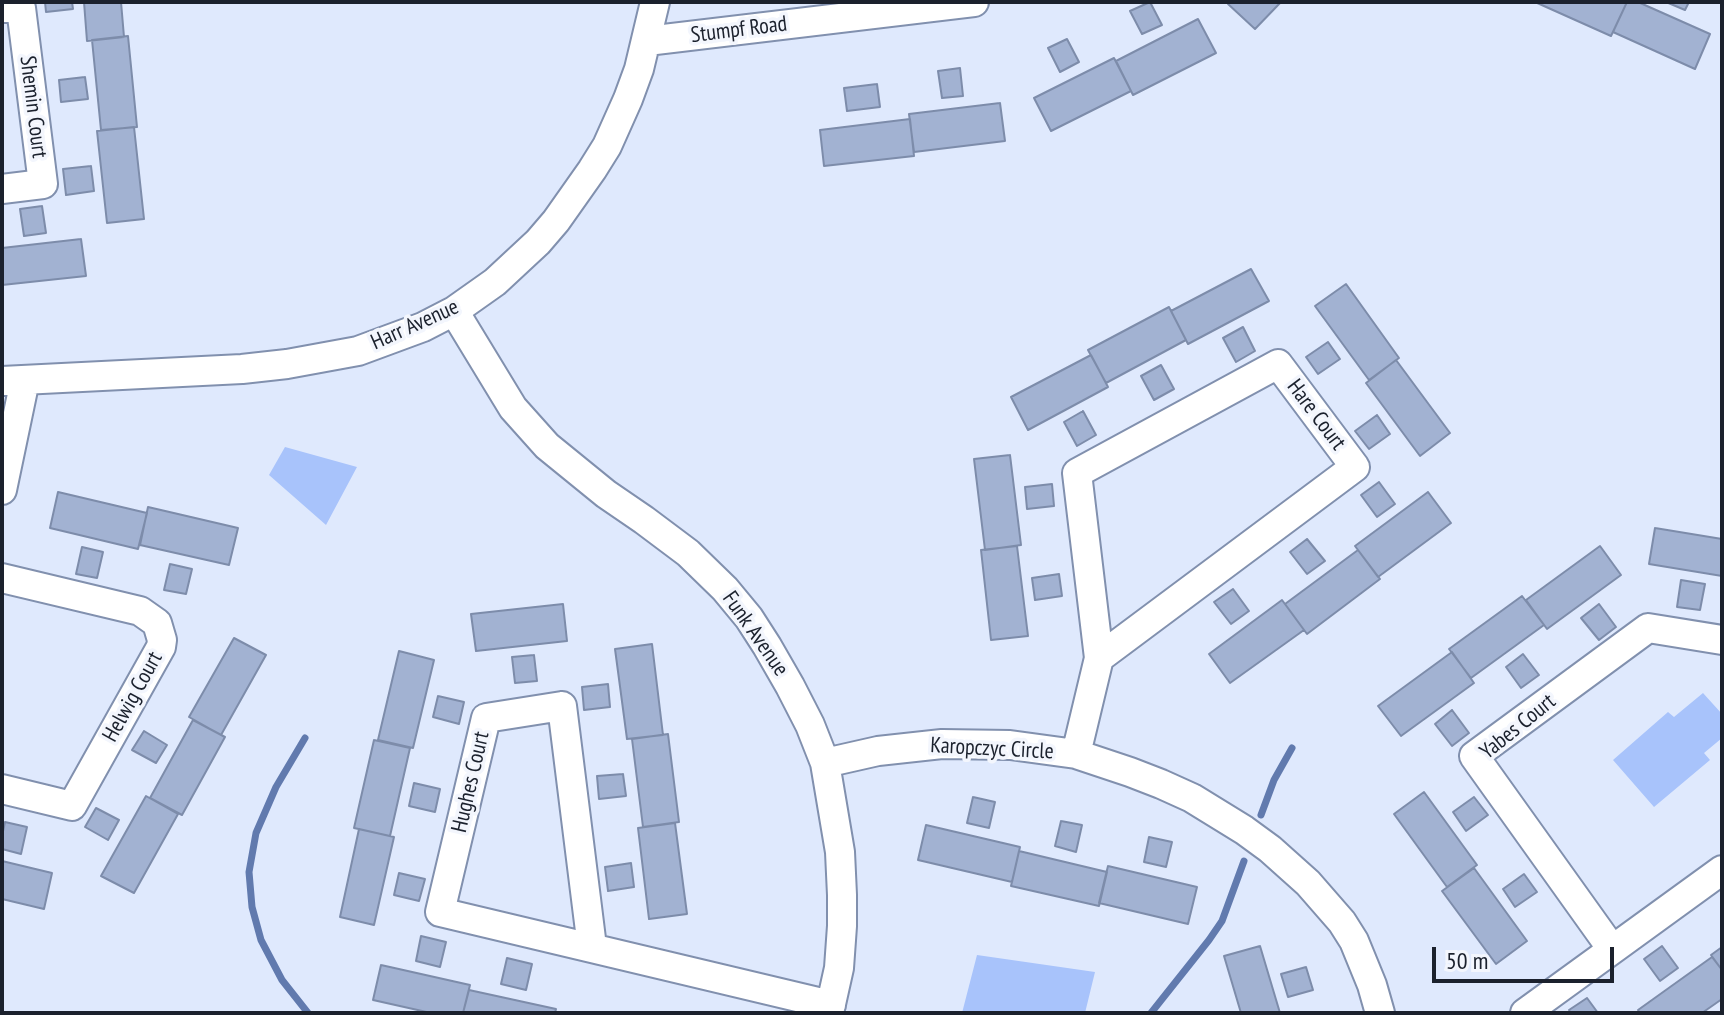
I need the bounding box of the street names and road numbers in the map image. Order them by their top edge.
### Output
street label: Stumpf Road [689,11,789,49]
street label: Shemin Court [14,54,52,160]
street label: Harr Avenue [367,294,463,356]
street label: Hare Court [1281,375,1351,455]
street label: Funk Avenue [716,587,794,681]
street label: Helwig Court [97,647,169,747]
street label: Yabes Court [1475,689,1561,765]
street label: Hughes Court [447,729,495,835]
street label: Karopczyc Circle [930,733,1054,765]

